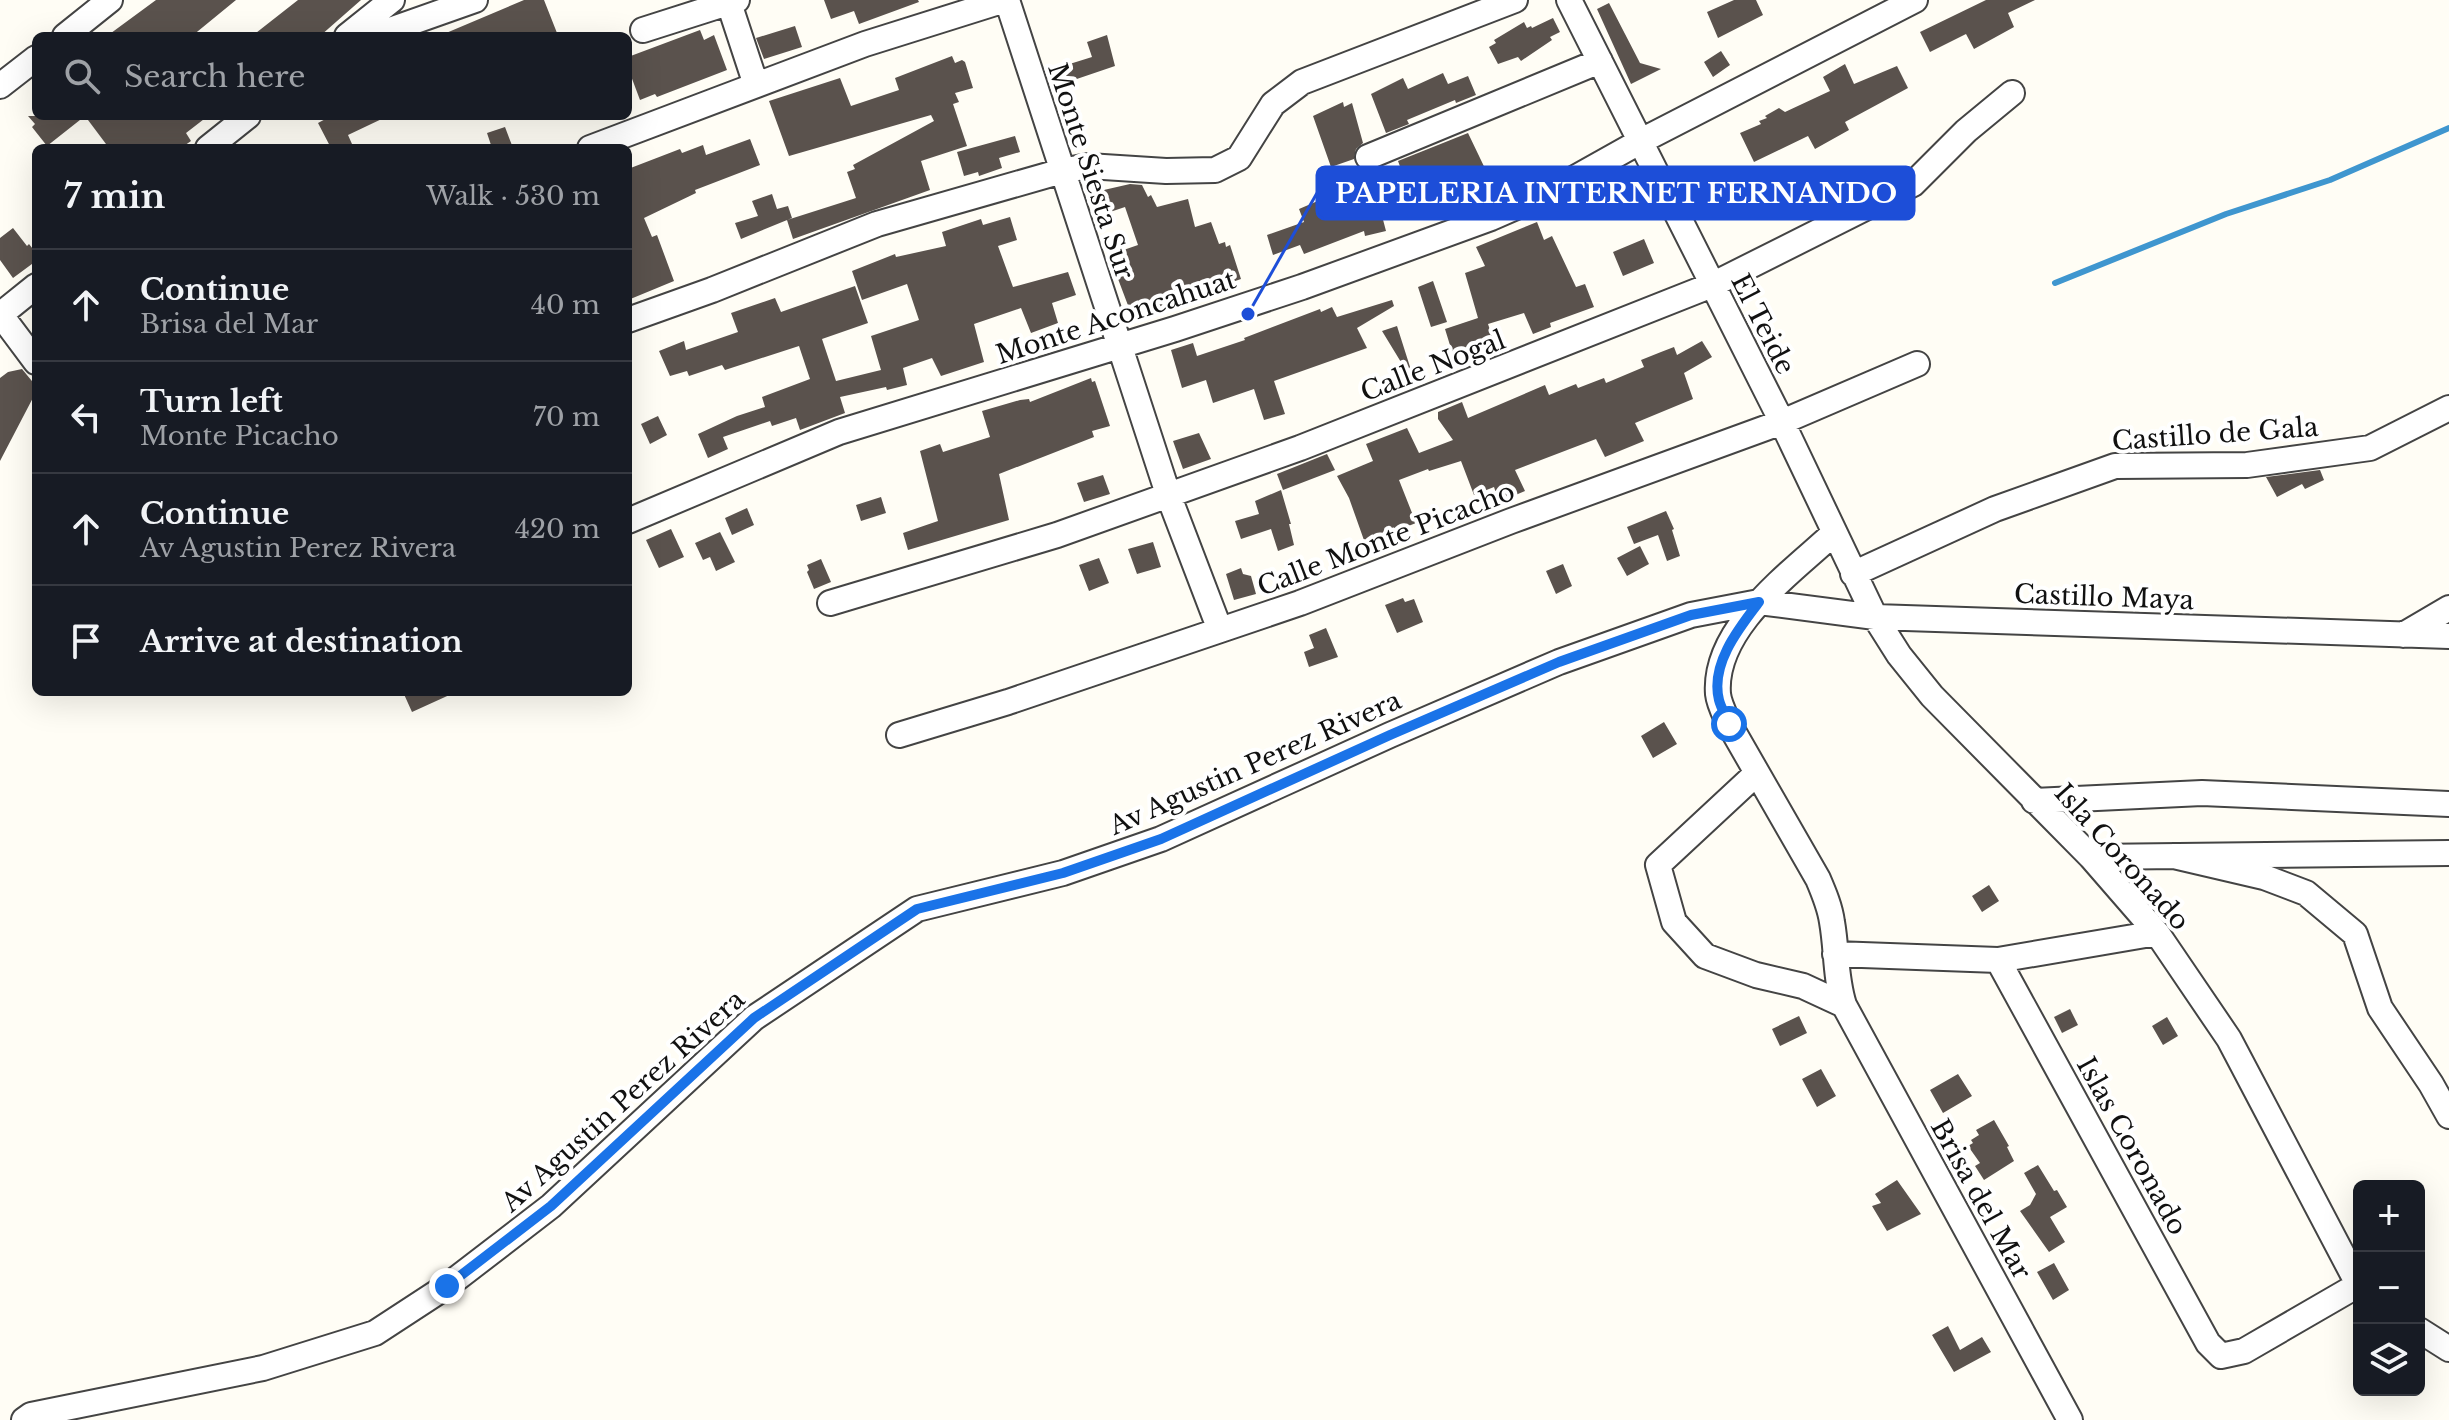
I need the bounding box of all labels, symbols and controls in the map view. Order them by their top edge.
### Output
search box [32,32,632,120]
icon: search [60,54,104,98]
text: Search here [124,58,305,95]
street label: Monte Siesta Sur [1041,59,1141,284]
callout: PAPELERIA INTERNET FERNANDO [1317,167,1914,219]
text: 7 min [64,175,165,217]
text: PAPELERIA INTERNET FERNANDO [1335,176,1897,211]
text: Walk · 530 m [426,180,600,212]
street label: Monte Aconcahuat [992,263,1240,371]
street label: El Teide [1724,268,1802,380]
text: Continue [140,271,289,308]
icon: ahead [64,283,108,327]
text: 40 m [531,289,600,321]
text: Brisa del Mar [140,308,318,340]
street label: Calle Nogal [1356,324,1510,408]
text: Turn left [140,383,283,420]
icon: left [64,395,108,439]
text: 70 m [533,401,600,433]
street label: Castillo de Gala [2111,411,2320,457]
text: Monte Picacho [140,420,339,452]
street label: Calle Monte Picacho [1253,475,1519,603]
text: Continue [140,495,289,532]
icon: ahead [64,507,108,551]
text: 420 m [515,513,600,545]
text: Av Agustin Perez Rivera [140,532,456,564]
street label: Castillo Maya [2013,578,2195,616]
icon: arrive [64,619,108,663]
text: Arrive at destination [140,623,463,660]
street label: Av Agustin Perez Rivera [1103,684,1406,842]
route start [1711,706,1747,742]
street label: Isla Coronado [2048,777,2196,937]
street label: Av Agustin Perez Rivera [494,983,752,1219]
street label: Islas Coronado [2070,1051,2194,1241]
street label: Brisa del Mar [1924,1113,2038,1285]
map controls [2353,1180,2425,1396]
button: + [2353,1180,2425,1252]
button: − [2353,1252,2425,1324]
route end [429,1268,465,1304]
button: layers [2353,1324,2425,1396]

